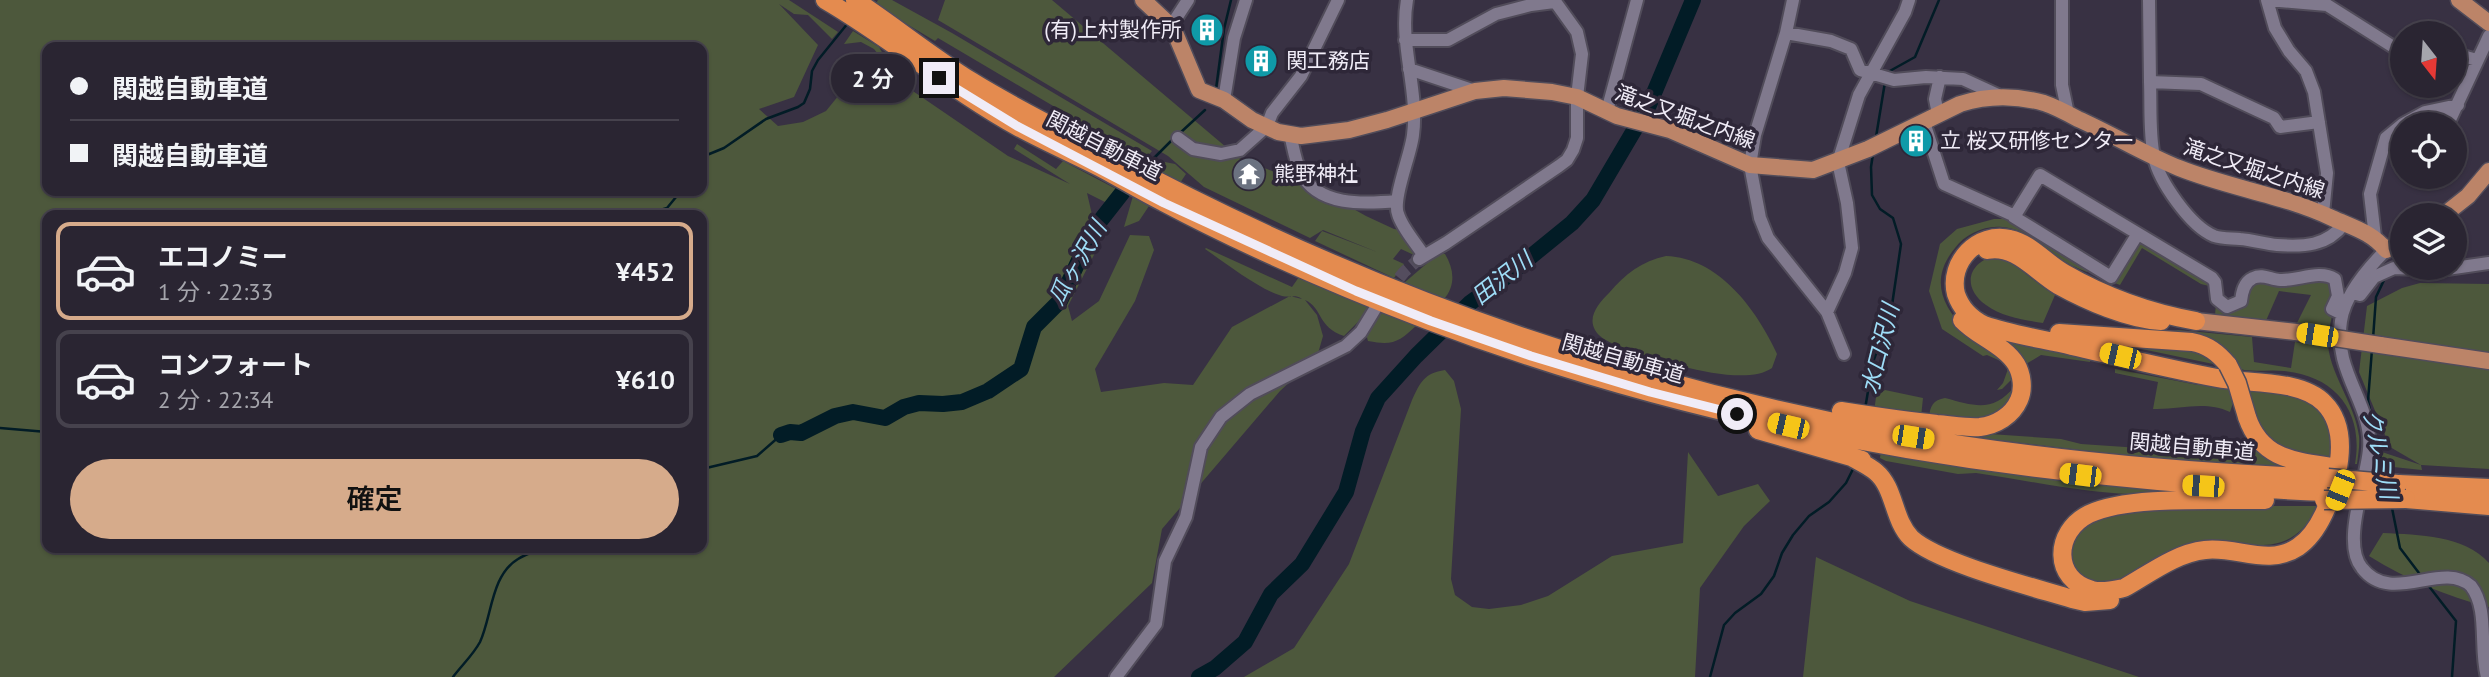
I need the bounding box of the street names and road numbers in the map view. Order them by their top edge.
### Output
street label: 滝之又堀之内線 [1611,79,1759,154]
street label: 関越自動車道 [1042,105,1166,186]
street label: 滝之又堀之内線 [2180,133,2328,204]
street label: 関越自動車道 [1559,328,1687,389]
street label: 関越自動車道 [2128,428,2256,465]

